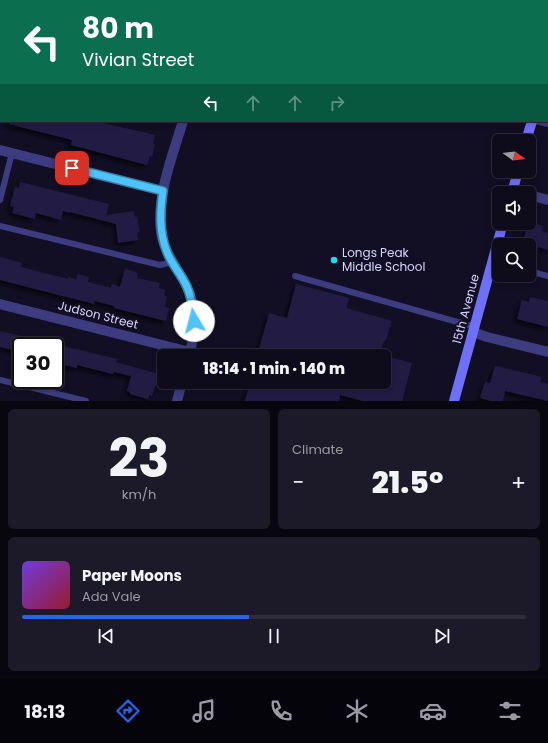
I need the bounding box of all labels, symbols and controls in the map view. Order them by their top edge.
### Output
text: 80 m [82,9,154,48]
icon: left [16,16,68,68]
text: Vivian Street [82,47,194,72]
icon: left [200,92,222,114]
icon: ahead [242,92,264,114]
icon: ahead [284,92,306,114]
icon: right [326,92,348,114]
north arrow [492,134,536,178]
map controls [492,134,536,282]
pin [55,151,89,185]
icon: arrive [61,157,83,179]
button: sound [492,186,536,230]
button: search [492,238,536,282]
place label: Longs Peak Middle School [342,244,425,275]
marker: Longs Peak Middle School [329,255,339,265]
street label: 15th Avenue [448,272,483,346]
street label: Judson Street [56,296,140,333]
position arrow [173,300,215,342]
speed limit sign: 30 [12,337,64,389]
text: 18:14 · 1 min · 140 m [203,358,345,379]
text: 23 [108,422,170,495]
text: Climate [292,440,343,459]
text: 21.5° [372,461,443,504]
text: − [292,467,304,498]
text: + [511,467,526,498]
text: km/h [122,485,156,504]
text: Paper Moons [82,565,182,586]
text: Ada Vale [82,587,141,606]
icon: previous [95,625,117,647]
icon: pause [263,625,285,647]
icon: next [431,625,453,647]
icon: directions [114,697,142,725]
icon: music [190,697,218,725]
icon: phone [267,697,295,725]
icon: climate [343,697,371,725]
icon: car [419,697,447,725]
icon: filters [496,697,524,725]
text: 18:13 [24,699,65,724]

